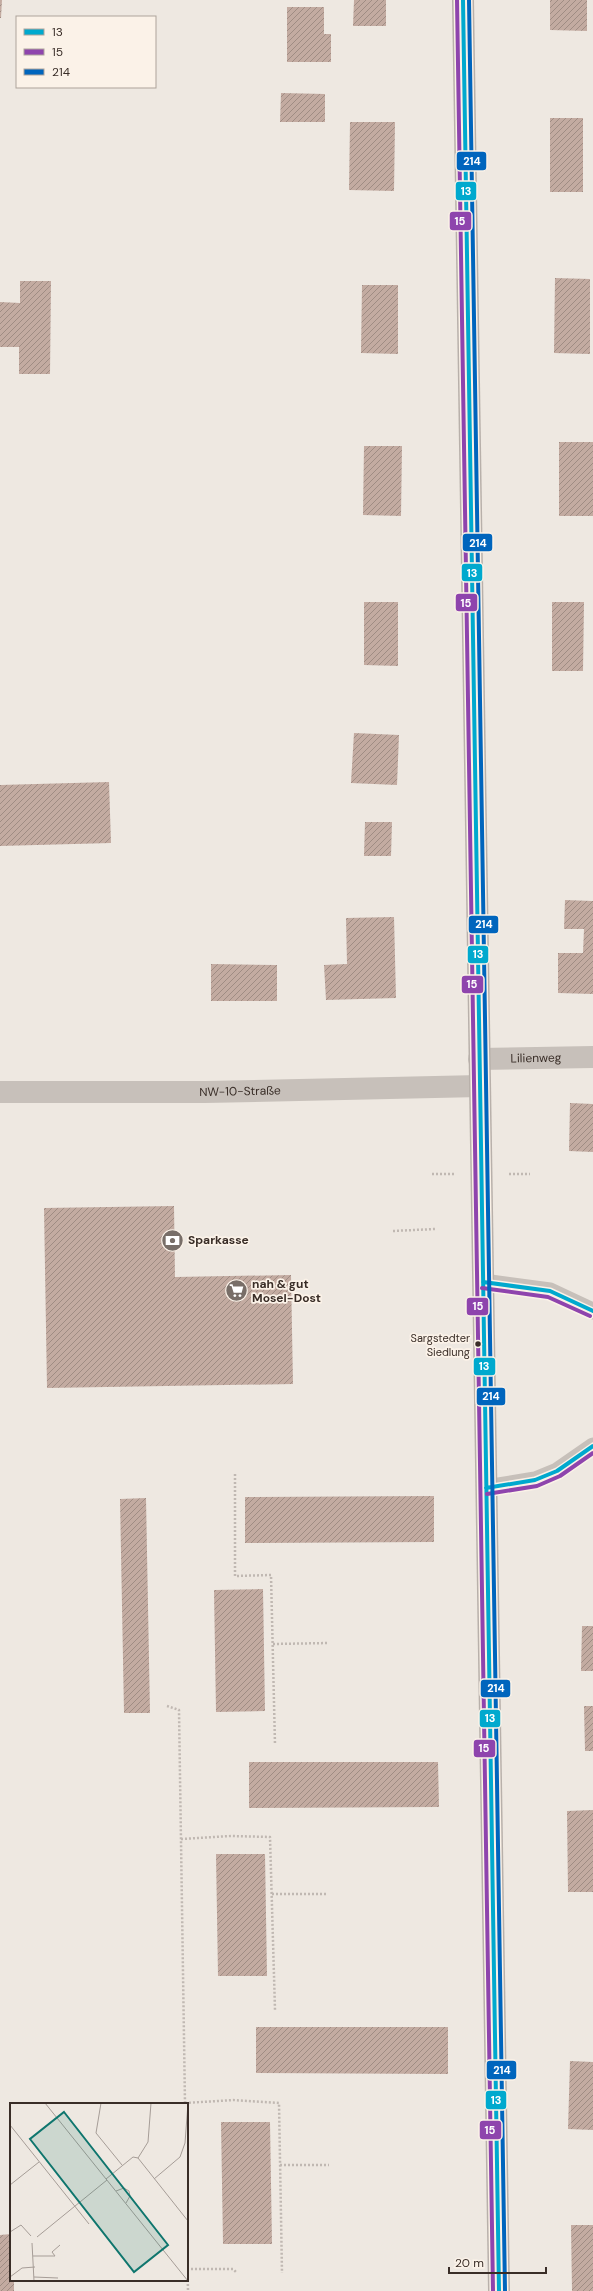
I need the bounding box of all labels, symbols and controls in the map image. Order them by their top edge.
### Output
legend [16,16,156,88]
text: 13 [52,24,63,40]
text: 15 [52,44,63,60]
text: 214 [52,64,70,80]
line badge: 214 [456,151,487,171]
text: 214 [463,154,481,168]
line badge: 13 [455,181,477,201]
text: 13 [461,184,471,198]
line badge: 15 [449,211,472,231]
text: 15 [455,214,466,228]
line badge: 214 [462,533,493,552]
text: 214 [469,536,487,550]
line badge: 13 [461,563,483,582]
text: 13 [467,566,477,580]
line badge: 15 [455,593,478,612]
text: 15 [461,596,472,610]
line badge: 214 [468,915,499,934]
text: 214 [475,917,493,931]
line badge: 13 [467,945,489,964]
text: 13 [473,947,483,961]
line badge: 15 [461,975,484,994]
text: 15 [467,977,478,991]
street label: Lilienweg [510,1050,562,1066]
street label: NW-10-Straße [199,1082,281,1100]
bank icon: Sparkasse [159,1227,185,1253]
place label: Sparkasse [188,1232,249,1248]
place label: nah & gut Mosel-Dost [252,1276,321,1306]
supermarket icon: nah & gut Mosel-Dost [223,1278,249,1304]
line badge: 15 [466,1297,489,1316]
text: 15 [473,1299,484,1313]
place label: Sargstedter Siedlung [411,1331,470,1359]
marker: Sargstedter Siedlung [473,1339,483,1349]
line badge: 13 [473,1357,496,1376]
text: 13 [479,1359,489,1373]
line badge: 214 [476,1387,506,1406]
text: 214 [482,1389,500,1403]
line badge: 214 [480,1679,511,1698]
text: 214 [487,1681,505,1695]
line badge: 13 [479,1709,501,1728]
text: 13 [485,1711,495,1725]
line badge: 15 [473,1739,496,1758]
text: 15 [479,1741,490,1755]
line badge: 214 [486,2060,517,2080]
text: 214 [493,2063,511,2077]
line badge: 13 [485,2090,507,2110]
text: 13 [491,2093,501,2107]
inset map [10,2103,188,2281]
line badge: 15 [479,2120,502,2140]
text: 15 [485,2123,496,2137]
scale bar [449,2249,546,2275]
text: 20 m [455,2255,484,2271]

